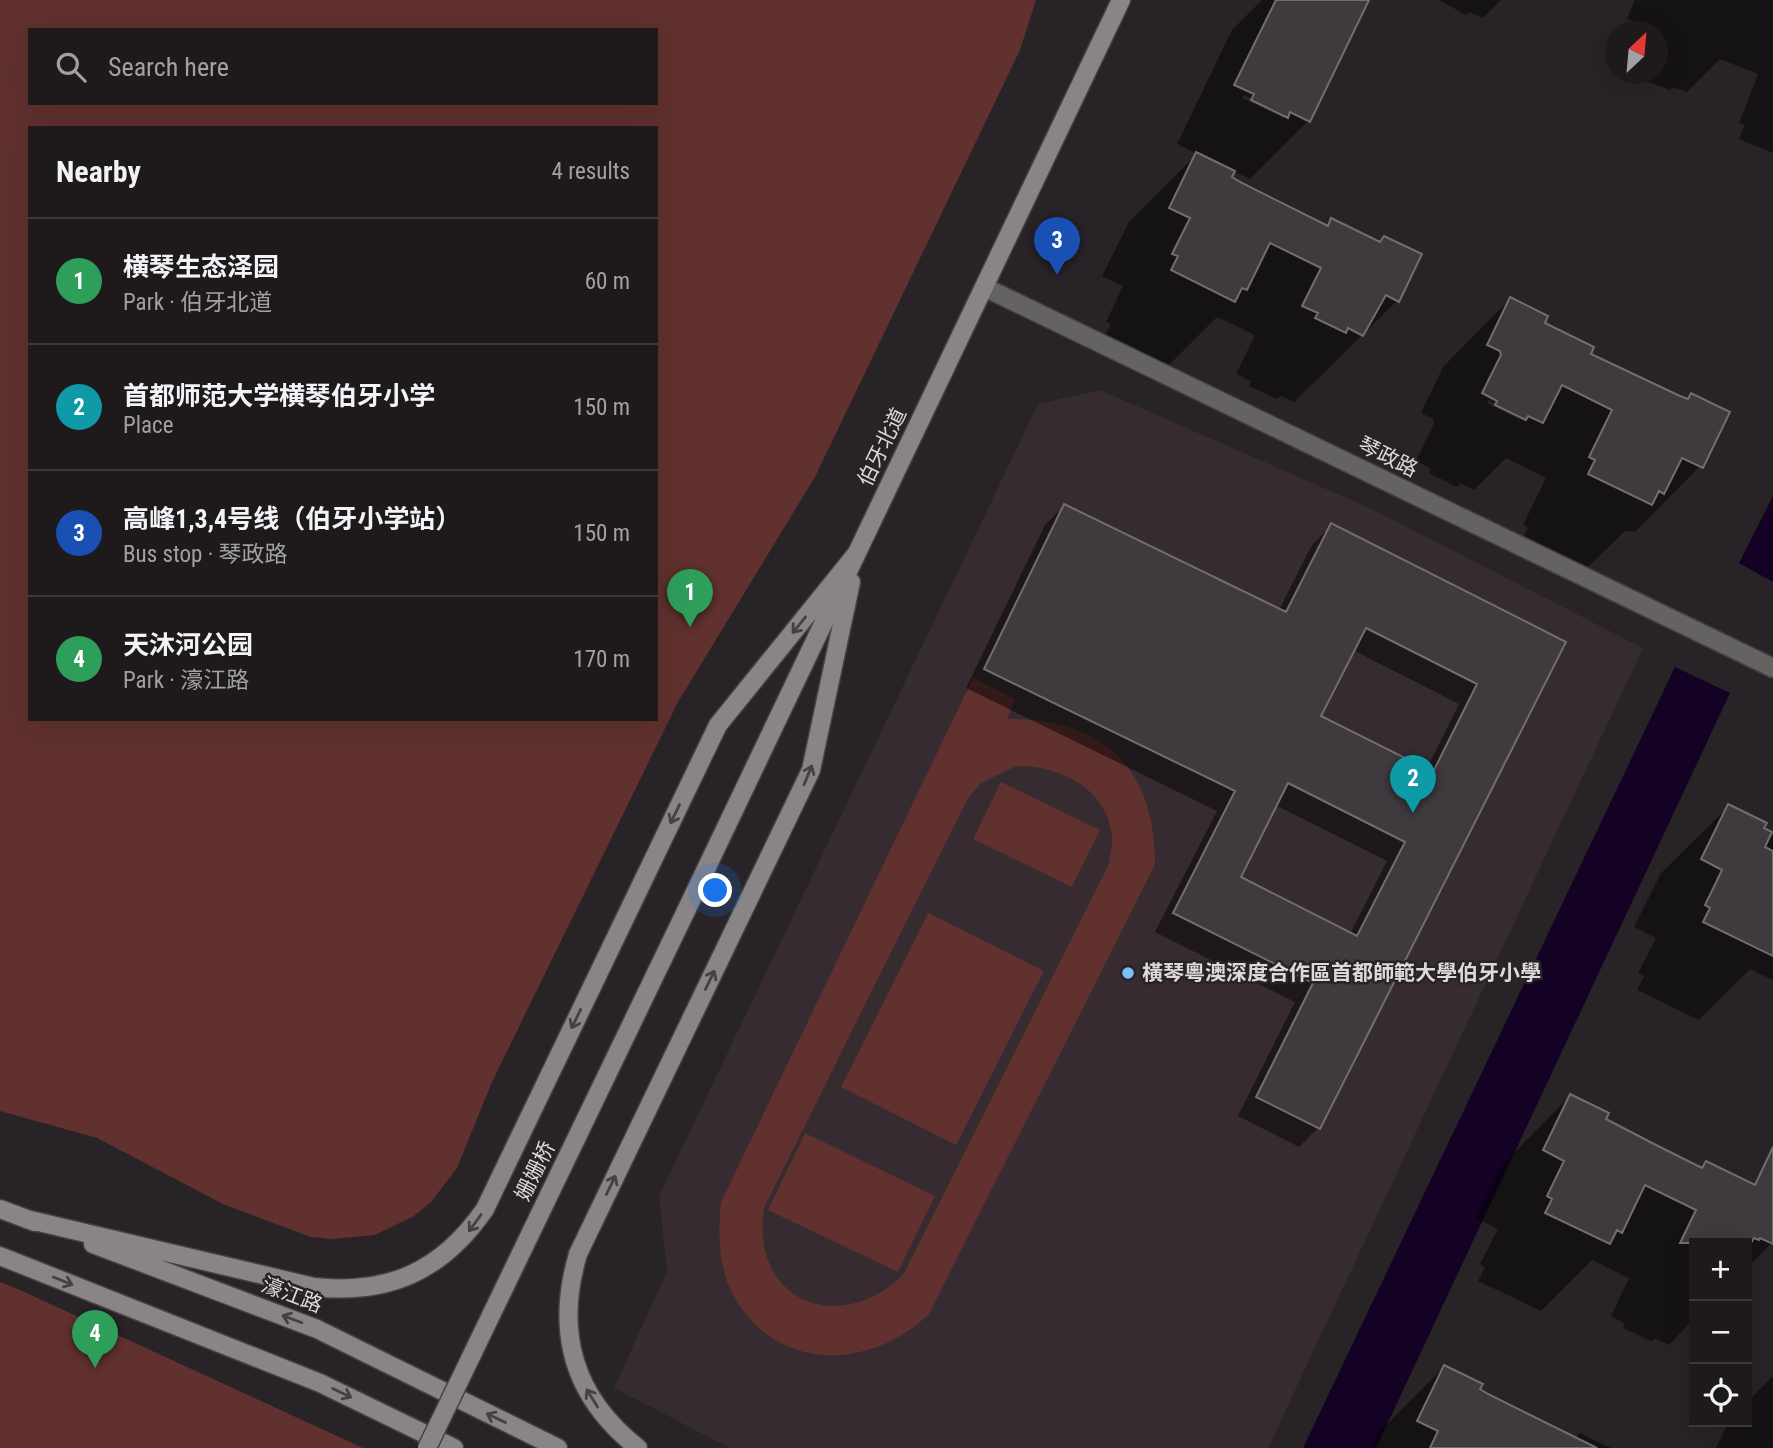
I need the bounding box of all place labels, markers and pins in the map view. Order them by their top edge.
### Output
pin: 3 [1034,217,1080,275]
pin: 1 [667,569,713,627]
pin: 2 [1390,755,1436,813]
place label: 橫琴粵澳深度合作區首都師範大學伯牙小學 [1142,961,1541,985]
marker: 橫琴粵澳深度合作區首都師範大學伯牙小學 [1120,965,1136,981]
pin: 4 [72,1310,118,1368]

